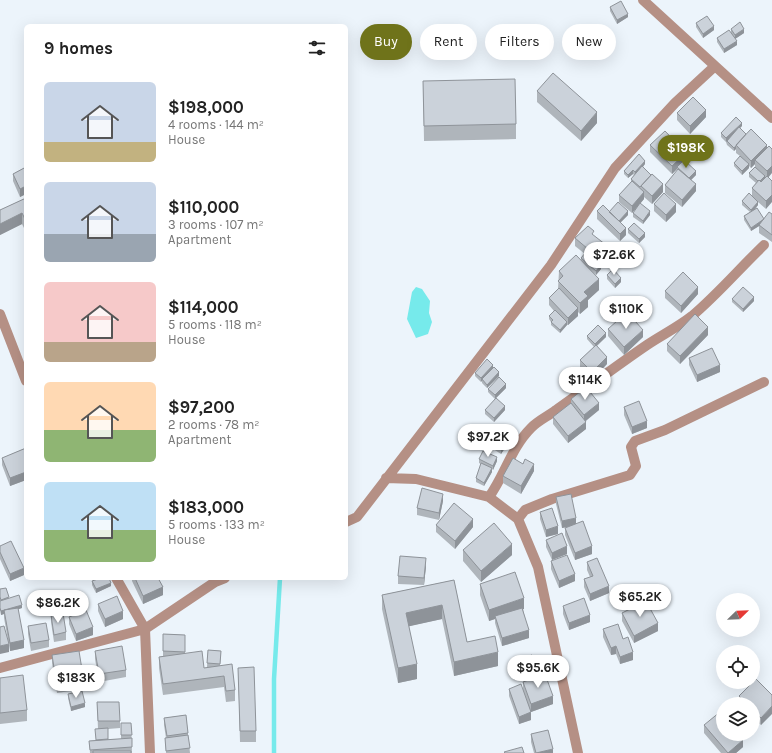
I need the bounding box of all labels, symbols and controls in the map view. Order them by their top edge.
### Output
chip: Buy [360,24,412,60]
chip: Rent [420,24,477,60]
chip: Filters [485,24,554,60]
chip: New [562,24,616,60]
icon: filters [306,37,328,59]
text: 9 homes [44,38,113,58]
text: $198,000 [168,97,244,117]
icon: home [76,98,124,146]
text: 4 rooms · 144 m² [168,117,264,132]
text: House [168,132,205,147]
pin: $198K [658,135,714,169]
text: $198K [667,140,705,155]
text: $110,000 [168,197,239,217]
icon: home [76,198,124,246]
text: 3 rooms · 107 m² [168,217,264,232]
text: Apartment [168,232,231,247]
pin: $72.6K [581,242,647,276]
text: $72.6K [593,247,635,262]
pin: $110K [598,296,654,330]
text: $114,000 [168,297,239,317]
icon: home [76,298,124,346]
text: $110K [609,301,643,316]
text: 5 rooms · 118 m² [168,317,262,332]
text: House [168,332,205,347]
pin: $114K [557,367,613,401]
text: $114K [568,372,602,387]
text: $97,200 [168,397,235,417]
icon: home [76,398,124,446]
text: 2 rooms · 78 m² [168,417,260,432]
pin: $97.2K [455,424,521,458]
text: $97.2K [467,429,509,444]
text: Apartment [168,432,231,447]
text: $183,000 [168,497,244,517]
icon: home [76,498,124,546]
text: 5 rooms · 133 m² [168,517,265,532]
text: House [168,532,205,547]
pin: $65.2K [607,584,673,618]
text: $65.2K [618,589,662,604]
pin: $86.2K [25,590,91,624]
north arrow [716,593,760,637]
map controls [716,593,760,741]
text: $86.2K [36,595,80,610]
button: locate [716,645,760,689]
pin: $95.6K [505,655,571,689]
text: $95.6K [516,660,560,675]
pin: $183K [48,665,104,699]
text: $183K [57,670,95,685]
button: layers [716,697,760,741]

